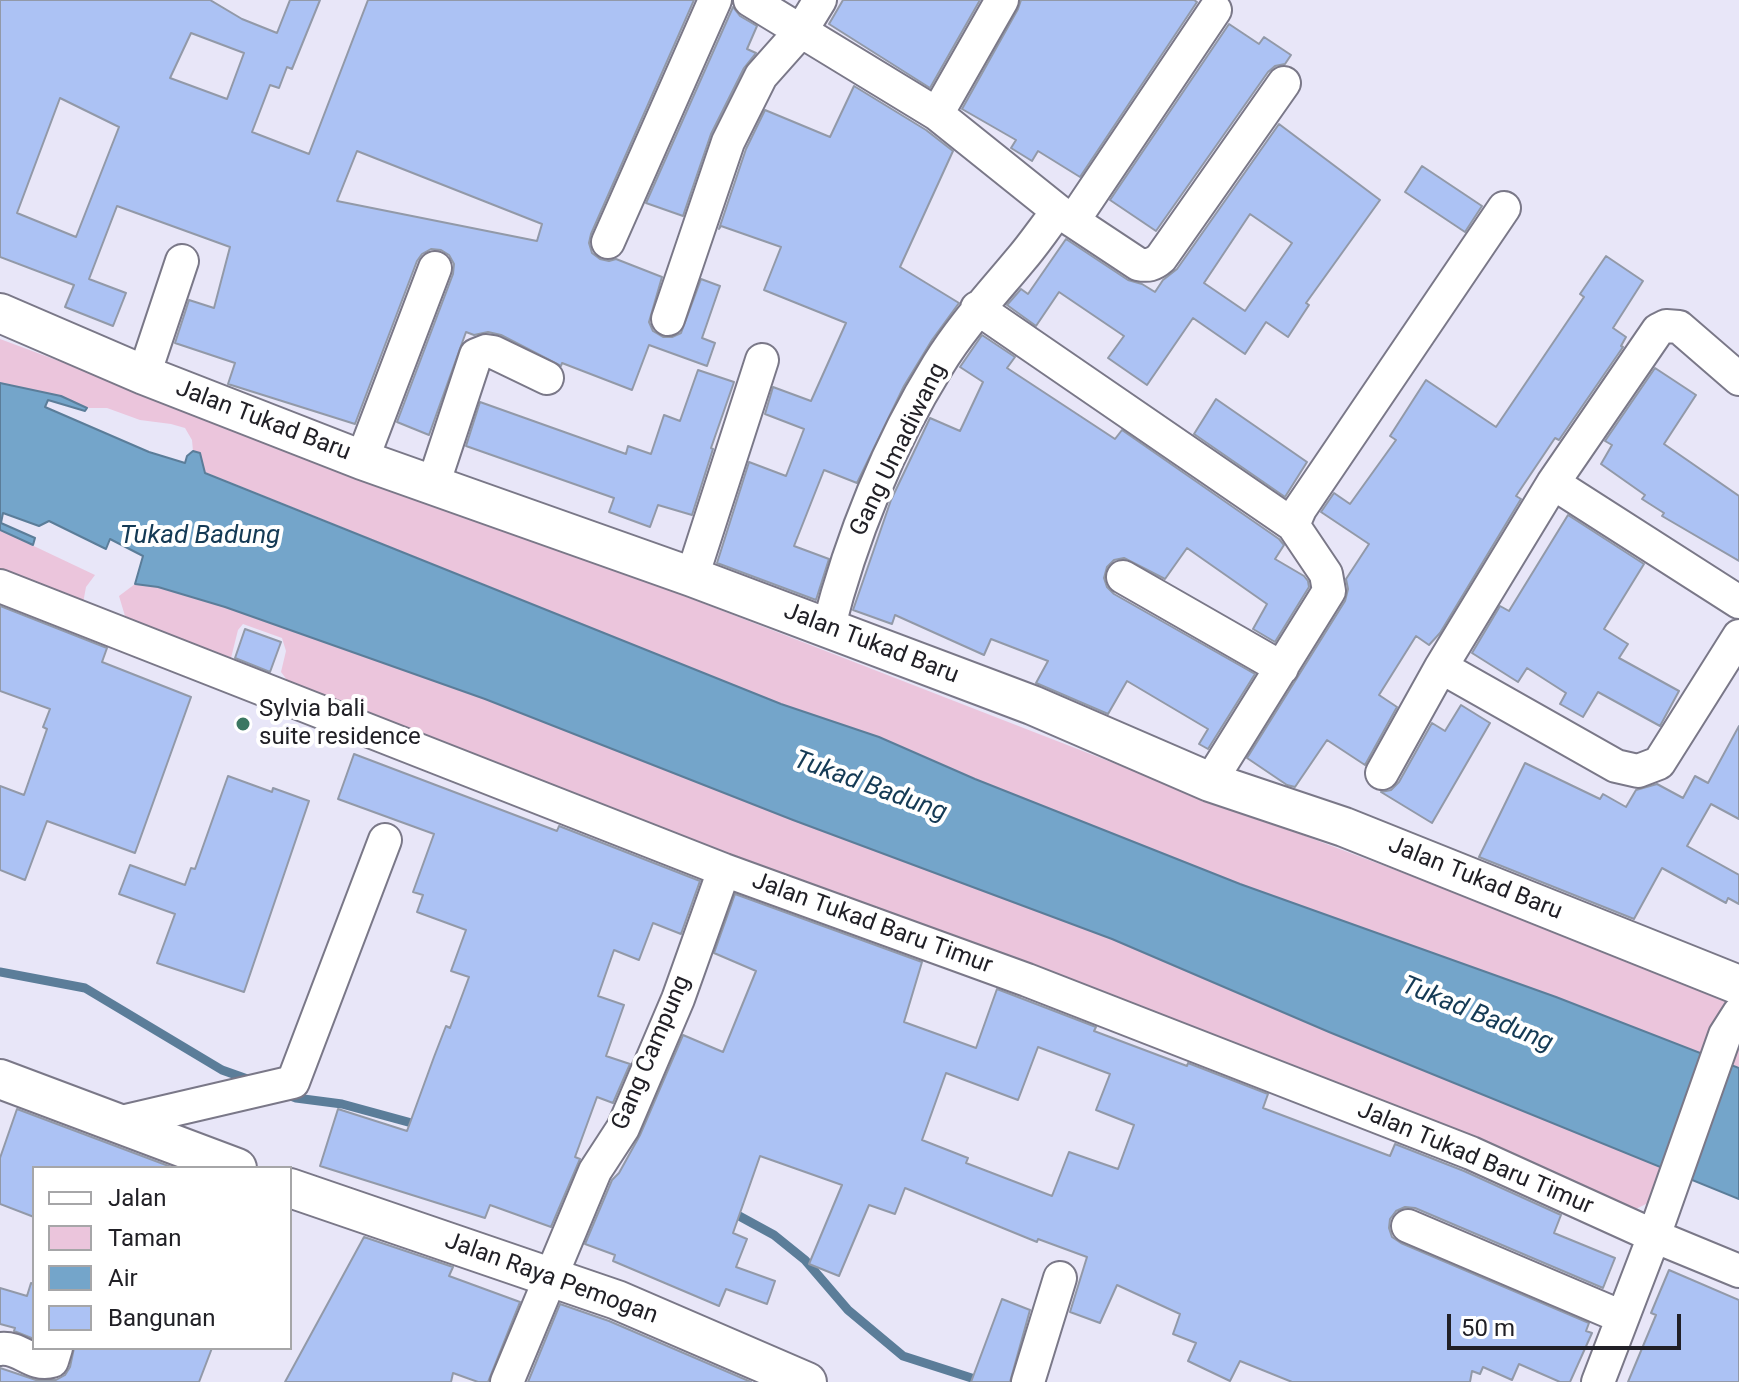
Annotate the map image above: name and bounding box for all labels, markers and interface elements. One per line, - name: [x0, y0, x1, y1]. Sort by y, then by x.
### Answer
- street label: Gang Umadiwang: [845, 359, 953, 541]
- street label: Jalan Tukad Baru: [172, 374, 354, 468]
- water label: Tukad Badung: [120, 520, 280, 552]
- street label: Jalan Tukad Baru: [780, 597, 962, 691]
- place label: Sylvia bali suite residence: [259, 696, 421, 752]
- marker: Sylvia bali suite residence: [234, 715, 252, 733]
- water label: Tukad Badung: [789, 745, 951, 829]
- street label: Jalan Tukad Baru: [1384, 831, 1566, 927]
- street label: Jalan Tukad Baru Timur: [748, 867, 996, 981]
- water label: Tukad Badung: [1397, 970, 1557, 1060]
- street label: Gang Campung: [606, 971, 698, 1135]
- street label: Jalan Tukad Baru Timur: [1353, 1096, 1597, 1222]
- legend: [32, 1166, 292, 1350]
- text: Jalan: [108, 1184, 166, 1212]
- text: Taman: [108, 1224, 181, 1252]
- street label: Jalan Raya Pemogan: [441, 1227, 661, 1331]
- text: Air: [108, 1264, 138, 1292]
- scale bar: [1451, 1298, 1685, 1348]
- text: Bangunan: [108, 1304, 216, 1332]
- text: 50 m: [1461, 1314, 1515, 1342]

